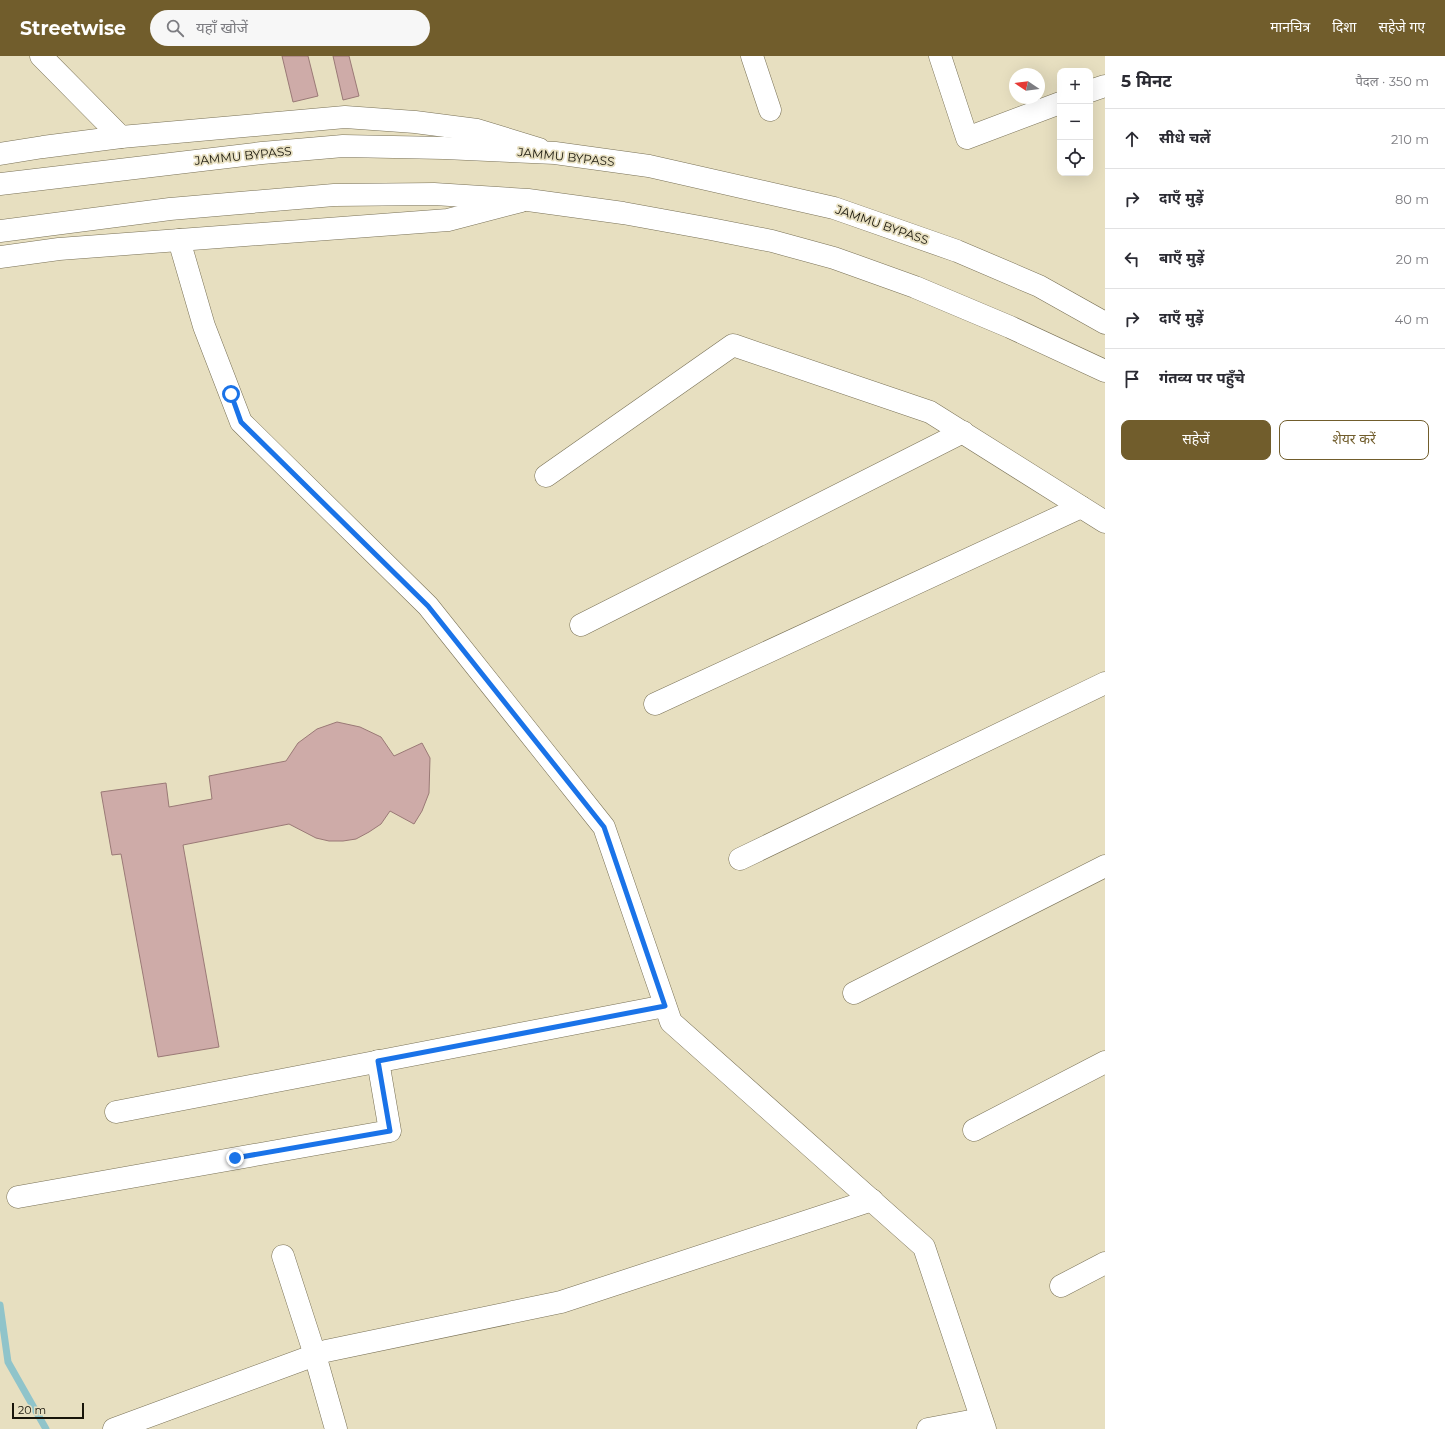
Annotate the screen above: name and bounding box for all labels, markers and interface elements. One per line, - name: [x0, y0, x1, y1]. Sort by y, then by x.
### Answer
- search box: [150, 10, 430, 46]
- text: Streetwise: [20, 17, 126, 40]
- icon: search: [164, 17, 186, 39]
- text: यहाँ खोजें: [196, 18, 248, 37]
- text: मानचित्र: [1270, 18, 1310, 36]
- text: दिशा: [1332, 18, 1356, 36]
- text: सहेजे गए: [1378, 18, 1425, 36]
- north arrow: [1009, 68, 1045, 104]
- map controls: [1057, 68, 1093, 176]
- button: +: [1057, 68, 1093, 104]
- text: 5 मिनट: [1121, 71, 1172, 91]
- text: पैदल · 350 m: [1355, 73, 1429, 89]
- button: −: [1057, 104, 1093, 140]
- icon: ahead: [1121, 128, 1143, 150]
- text: सीधे चलें: [1159, 128, 1211, 147]
- text: 210 m: [1391, 131, 1429, 147]
- button: locate: [1057, 140, 1093, 176]
- street label: JAMMU BYPASS: [193, 143, 292, 168]
- street label: JAMMU BYPASS: [516, 144, 615, 169]
- icon: right: [1121, 188, 1143, 210]
- text: दाएँ मुड़ें: [1159, 188, 1204, 207]
- text: 80 m: [1395, 191, 1429, 207]
- street label: JAMMU BYPASS: [833, 201, 931, 247]
- icon: left: [1121, 248, 1143, 270]
- text: बाएँ मुड़ें: [1159, 248, 1204, 267]
- text: 20 m: [1396, 251, 1429, 267]
- icon: right: [1121, 308, 1143, 330]
- text: दाएँ मुड़ें: [1159, 308, 1204, 327]
- text: 40 m: [1395, 311, 1429, 327]
- icon: arrive: [1121, 368, 1143, 390]
- text: गंतव्य पर पहुँचे: [1159, 368, 1245, 387]
- route start: [222, 385, 240, 403]
- button: सहेजें: [1121, 420, 1271, 460]
- button: शेयर करें: [1279, 420, 1429, 460]
- route end: [226, 1149, 244, 1167]
- scale bar: [12, 1401, 84, 1420]
- text: 20 m: [18, 1403, 46, 1417]

